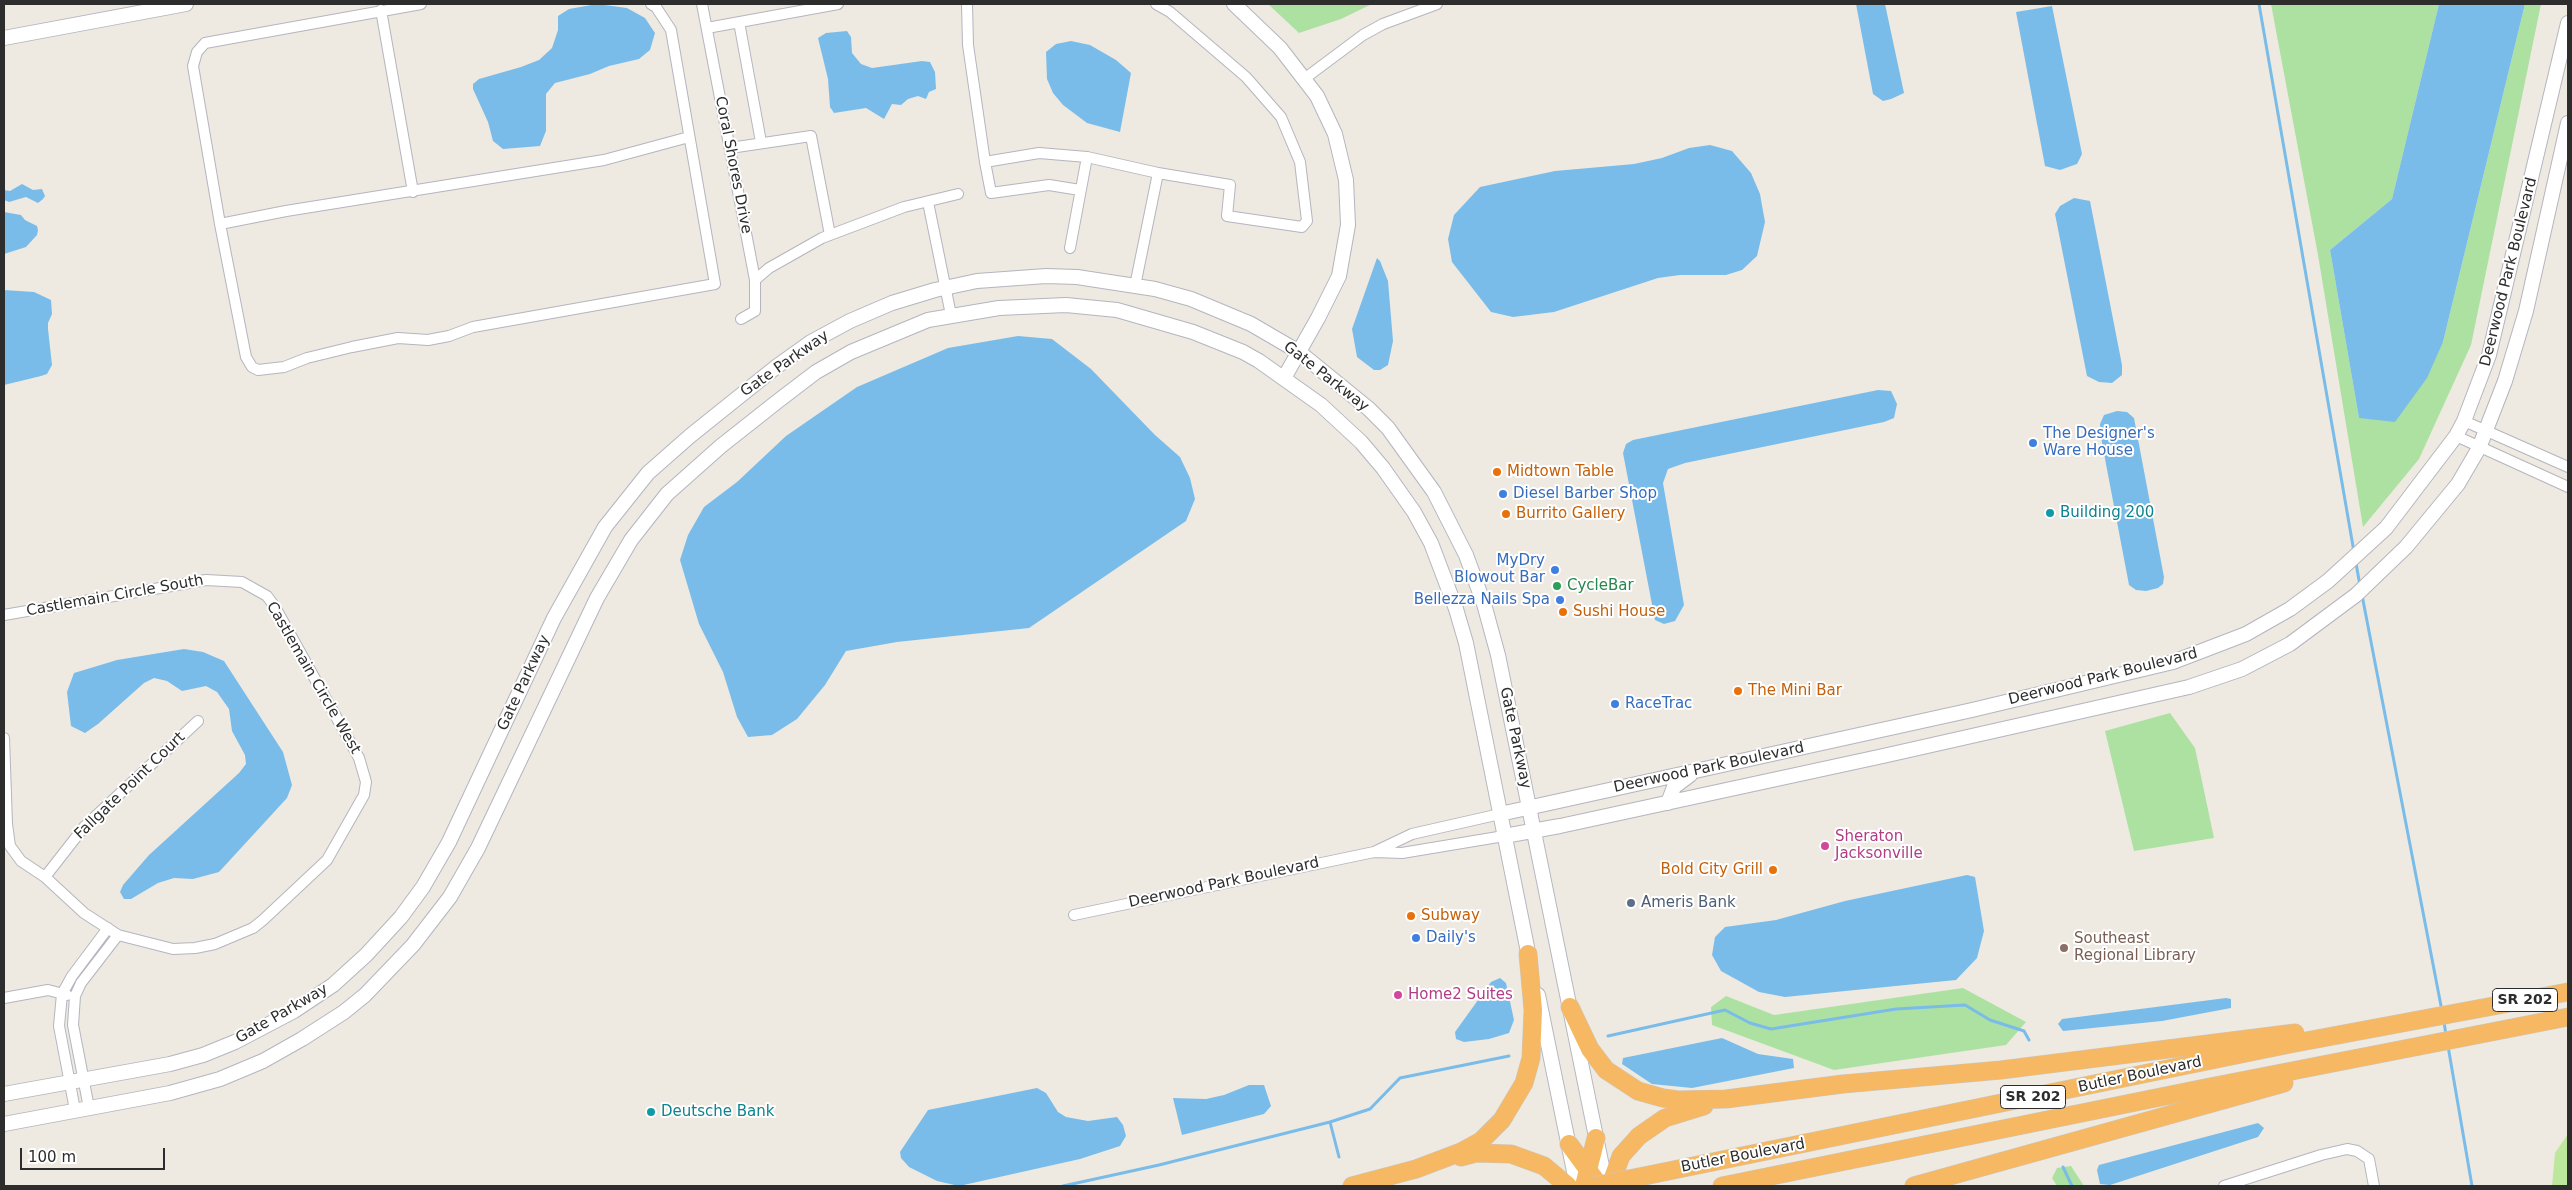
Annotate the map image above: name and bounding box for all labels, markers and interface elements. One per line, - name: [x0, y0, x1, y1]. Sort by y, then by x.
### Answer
- street label: Coral Shores Drive: [711, 95, 755, 235]
- street label: Deerwood Park Boulevard: [2477, 176, 2541, 368]
- street label: Gate Parkway: [737, 327, 833, 401]
- street label: Gate Parkway: [1280, 338, 1372, 416]
- place label: The Designer's Ware House: [2043, 425, 2155, 460]
- marker: The Designer's Ware House: [2027, 437, 2039, 449]
- place label: Midtown Table: [1507, 463, 1614, 481]
- marker: Midtown Table: [1491, 466, 1503, 478]
- place label: Diesel Barber Shop: [1513, 485, 1657, 503]
- marker: Diesel Barber Shop: [1497, 488, 1509, 500]
- place label: Building 200: [2060, 504, 2154, 522]
- place label: Burrito Gallery: [1516, 505, 1625, 523]
- marker: Building 200: [2044, 507, 2056, 519]
- marker: Burrito Gallery: [1500, 508, 1512, 520]
- place label: MyDry Blowout Bar: [1454, 552, 1545, 587]
- marker: MyDry Blowout Bar: [1549, 564, 1561, 576]
- street label: Castlemain Circle South: [25, 572, 205, 620]
- place label: CycleBar: [1567, 577, 1634, 595]
- marker: CycleBar: [1551, 580, 1563, 592]
- place label: Bellezza Nails Spa: [1414, 591, 1550, 609]
- marker: Bellezza Nails Spa: [1554, 594, 1566, 606]
- street label: Castlemain Circle West: [262, 599, 364, 757]
- place label: Sushi House: [1573, 603, 1665, 621]
- marker: Sushi House: [1557, 606, 1569, 618]
- street label: Gate Parkway: [494, 632, 554, 734]
- street label: Deerwood Park Boulevard: [2007, 645, 2199, 709]
- place label: The Mini Bar: [1748, 682, 1842, 700]
- marker: The Mini Bar: [1732, 685, 1744, 697]
- street label: Gate Parkway: [1495, 686, 1535, 790]
- place label: RaceTrac: [1625, 695, 1692, 713]
- marker: RaceTrac: [1609, 698, 1621, 710]
- street label: Fallgate Point Court: [71, 729, 189, 843]
- street label: Deerwood Park Boulevard: [1612, 739, 1806, 797]
- place label: Sheraton Jacksonville: [1835, 828, 1923, 863]
- marker: Sheraton Jacksonville: [1819, 840, 1831, 852]
- street label: Deerwood Park Boulevard: [1127, 854, 1321, 912]
- place label: Bold City Grill: [1661, 861, 1763, 879]
- marker: Bold City Grill: [1767, 864, 1779, 876]
- place label: Ameris Bank: [1641, 894, 1736, 912]
- marker: Ameris Bank: [1625, 897, 1637, 909]
- place label: Subway: [1421, 907, 1480, 925]
- marker: Subway: [1405, 910, 1417, 922]
- place label: Daily's: [1426, 929, 1476, 947]
- place label: Southeast Regional Library: [2074, 930, 2196, 965]
- marker: Daily's: [1410, 932, 1422, 944]
- marker: Southeast Regional Library: [2058, 942, 2070, 954]
- street label: Gate Parkway: [233, 980, 331, 1048]
- place label: Home2 Suites: [1408, 986, 1513, 1004]
- road number: SR 202: [2492, 988, 2558, 1012]
- marker: Home2 Suites: [1392, 989, 1404, 1001]
- street label: Butler Boulevard: [2077, 1053, 2203, 1097]
- road number: SR 202: [2000, 1086, 2066, 1108]
- place label: Deutsche Bank: [661, 1103, 774, 1121]
- marker: Deutsche Bank: [645, 1106, 657, 1118]
- street label: Butler Boulevard: [1680, 1135, 1806, 1177]
- scale bar: [22, 1138, 168, 1170]
- text: 100 m: [28, 1148, 76, 1166]

